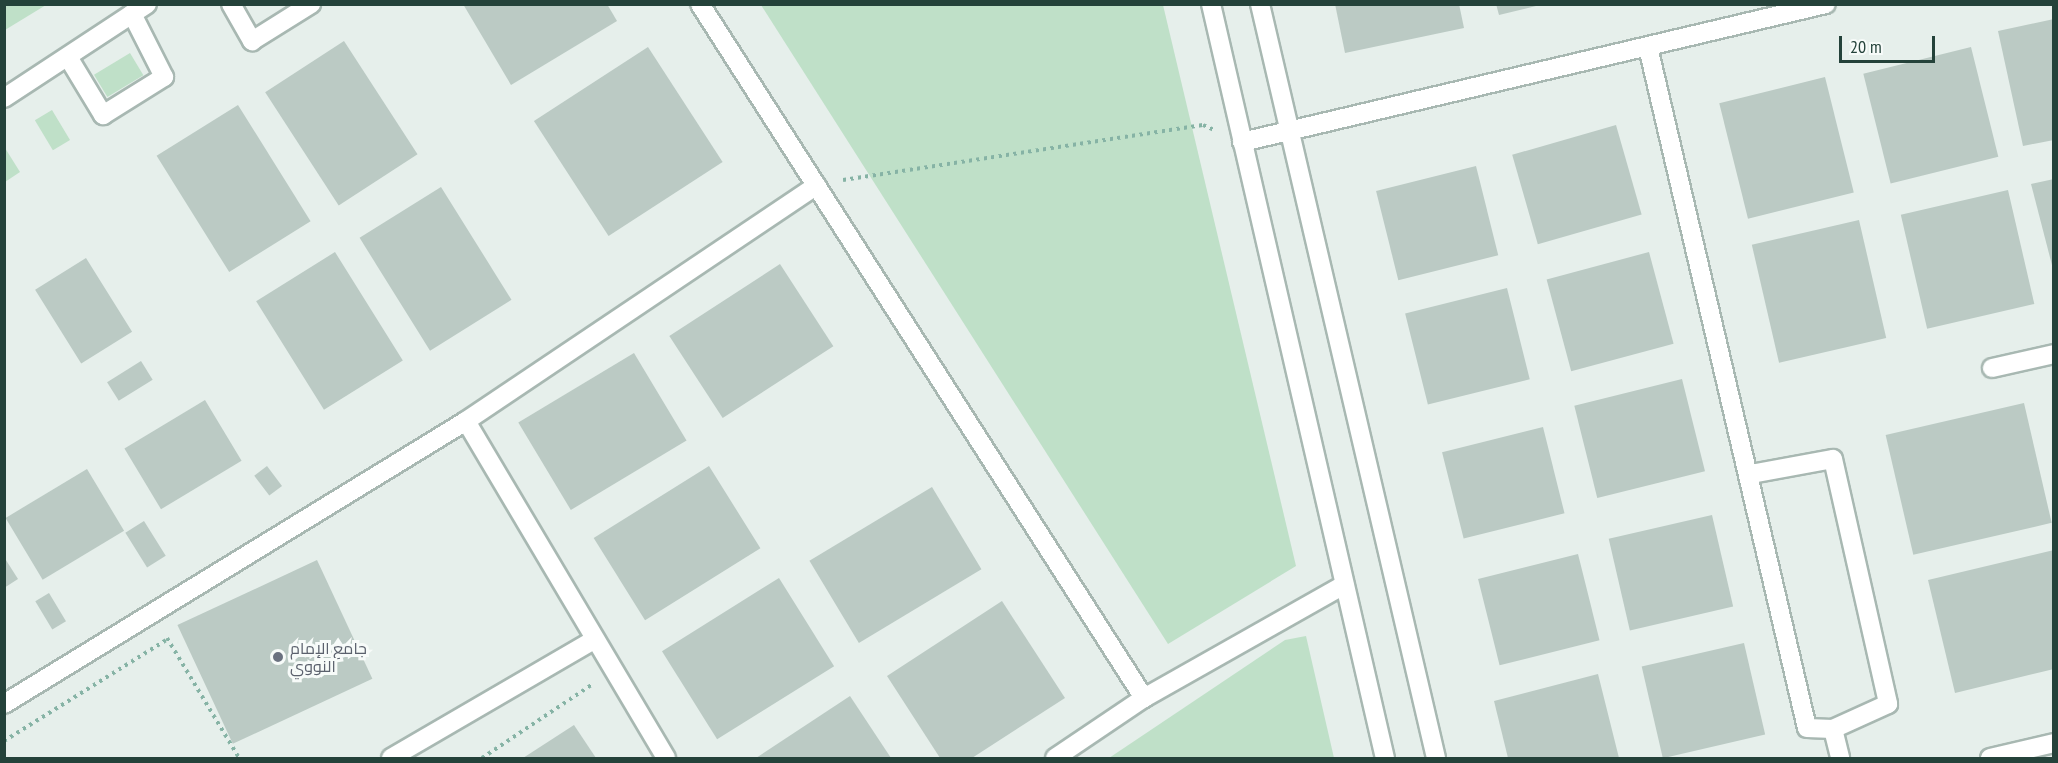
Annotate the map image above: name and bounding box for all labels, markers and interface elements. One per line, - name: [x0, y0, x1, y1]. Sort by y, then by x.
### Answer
- scale bar: [1842, 24, 1938, 62]
- text: 20 m: [1850, 35, 1882, 58]
- place label: جامع الإمام النووي: [290, 638, 367, 676]
- marker: جامع الإمام النووي: [271, 650, 285, 664]

